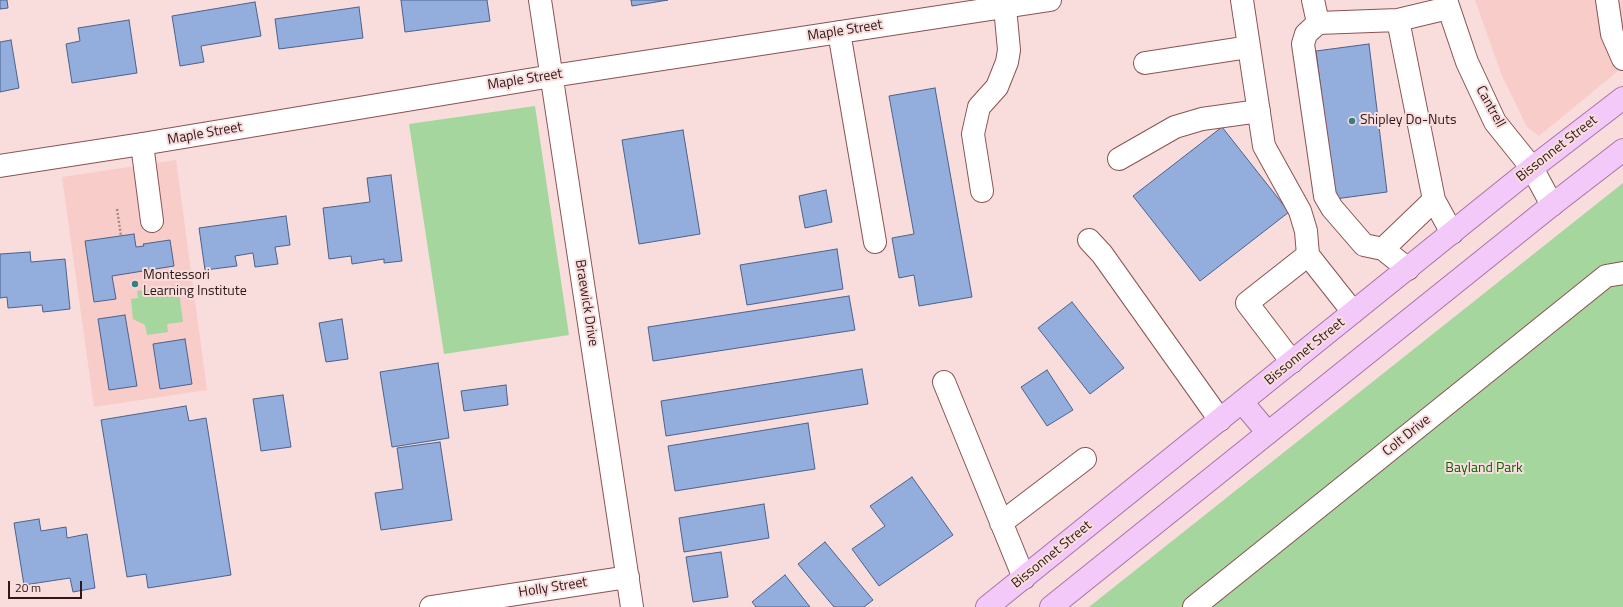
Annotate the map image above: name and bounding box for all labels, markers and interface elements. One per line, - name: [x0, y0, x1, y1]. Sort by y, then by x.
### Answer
- street label: Maple Street: [806, 17, 884, 45]
- street label: Maple Street: [486, 66, 564, 94]
- street label: Cantrell: [1472, 83, 1508, 131]
- street label: Bissonnet Street: [1513, 112, 1601, 186]
- place label: Shipley Do-Nuts: [1360, 113, 1456, 129]
- marker: Shipley Do-Nuts: [1347, 116, 1357, 126]
- street label: Maple Street: [166, 119, 244, 149]
- street label: Braewick Drive: [571, 258, 601, 348]
- place label: Montessori Learning Institute: [143, 268, 247, 300]
- marker: Montessori Learning Institute: [130, 279, 140, 289]
- street label: Bissonnet Street: [1262, 315, 1348, 389]
- street label: Colt Drive: [1380, 412, 1434, 460]
- park label: Bayland Park: [1445, 461, 1523, 477]
- street label: Bissonnet Street: [1009, 518, 1095, 592]
- scale bar: [10, 573, 84, 599]
- street label: Holly Street: [518, 574, 588, 602]
- text: 20 m: [15, 578, 41, 597]

